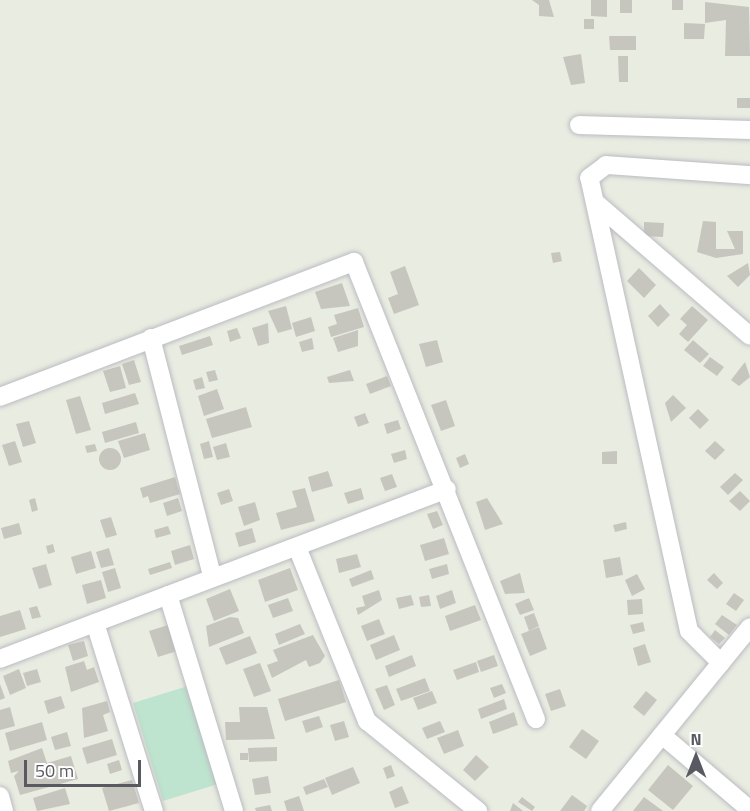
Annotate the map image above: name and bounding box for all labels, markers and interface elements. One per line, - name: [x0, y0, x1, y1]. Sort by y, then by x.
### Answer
- north arrow: [666, 727, 726, 787]
- text: N: [690, 727, 702, 751]
- scale bar: [27, 748, 144, 786]
- text: 50 m: [35, 757, 74, 784]

